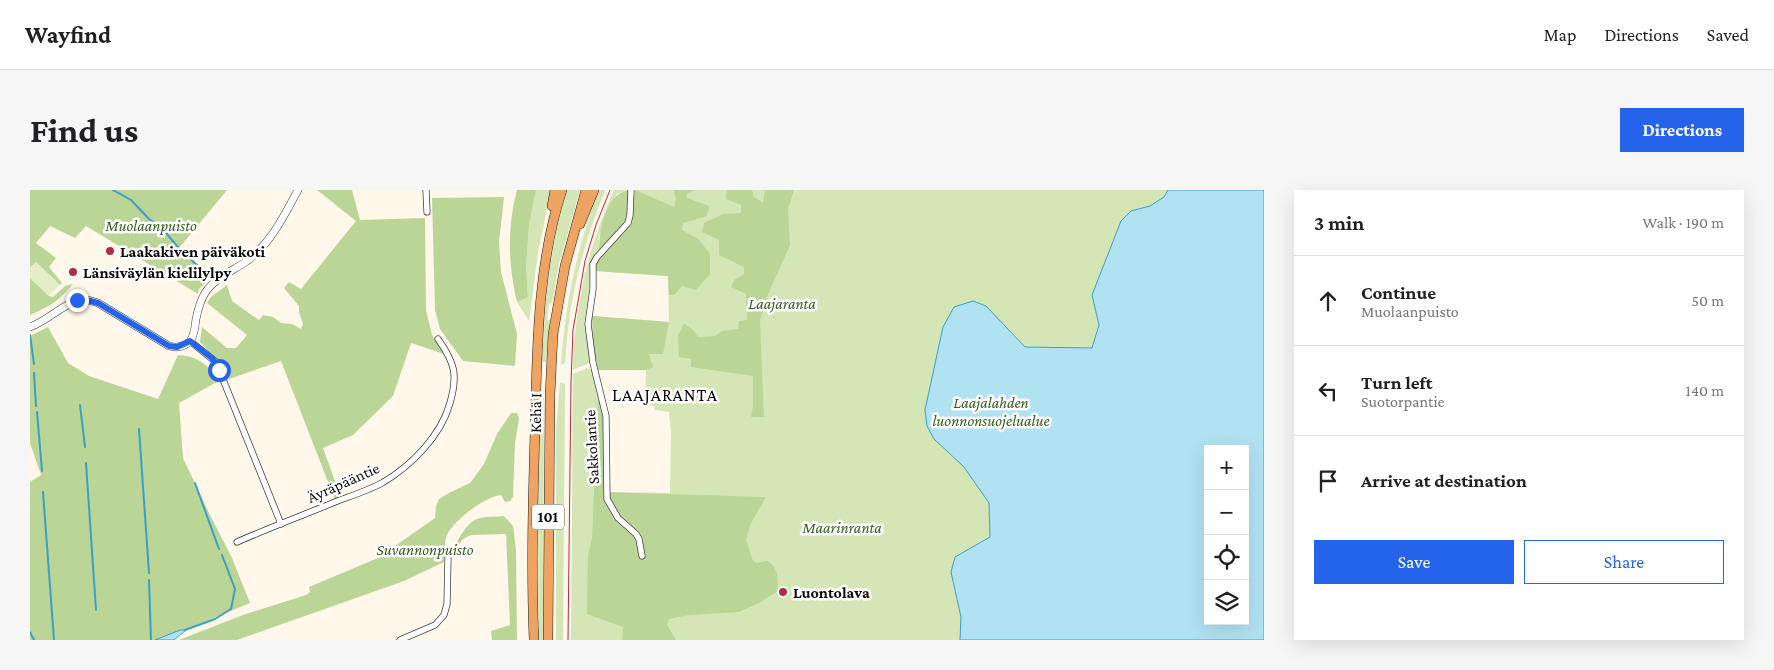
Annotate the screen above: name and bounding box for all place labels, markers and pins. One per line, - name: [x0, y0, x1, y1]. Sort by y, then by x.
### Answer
- place label: Laakakiven päiväkoti: [120, 243, 265, 260]
- marker: Laakakiven päiväkoti: [104, 245, 116, 257]
- place label: Länsiväylän kielilylpy: [83, 264, 231, 281]
- marker: Länsiväylän kielilylpy: [67, 266, 79, 278]
- place label: Luontolava: [793, 584, 870, 601]
- marker: Luontolava: [777, 586, 789, 598]

